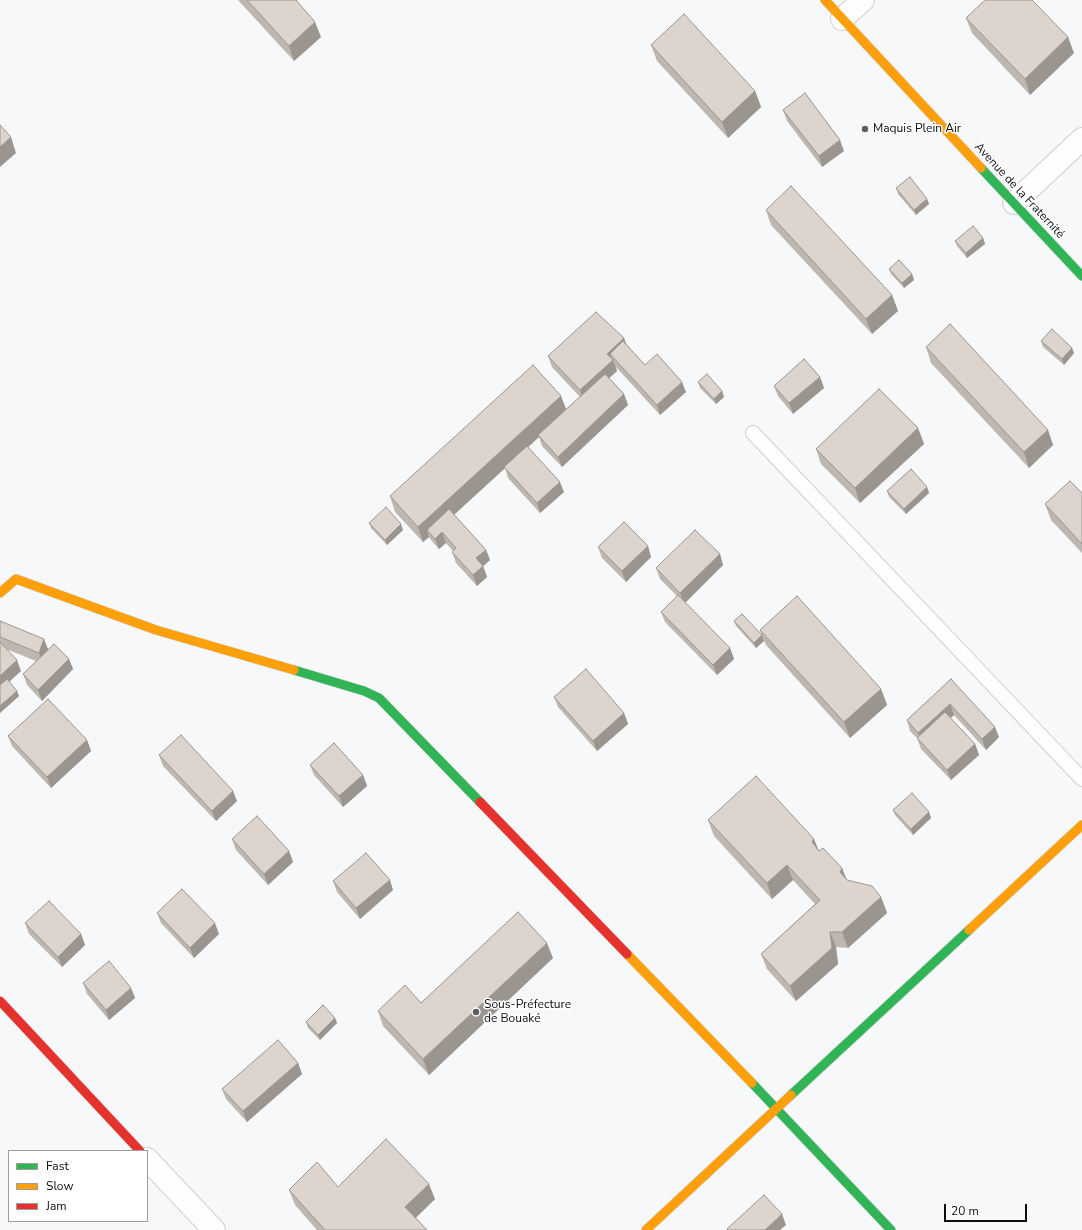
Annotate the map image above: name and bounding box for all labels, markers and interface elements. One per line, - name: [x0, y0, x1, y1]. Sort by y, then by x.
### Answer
- place label: Maquis Plein Air: [873, 122, 961, 136]
- marker: Maquis Plein Air: [860, 124, 870, 134]
- street label: Avenue de la Fraternité: [971, 140, 1067, 242]
- place label: Sous-Préfecture de Bouaké: [484, 998, 571, 1026]
- marker: Sous-Préfecture de Bouaké: [471, 1007, 481, 1017]
- legend: [8, 1150, 148, 1222]
- text: Fast: [46, 1158, 69, 1174]
- text: Slow: [46, 1178, 74, 1194]
- scale bar: [946, 1196, 1029, 1222]
- text: Jam: [46, 1198, 67, 1214]
- text: 20 m: [951, 1203, 979, 1219]

